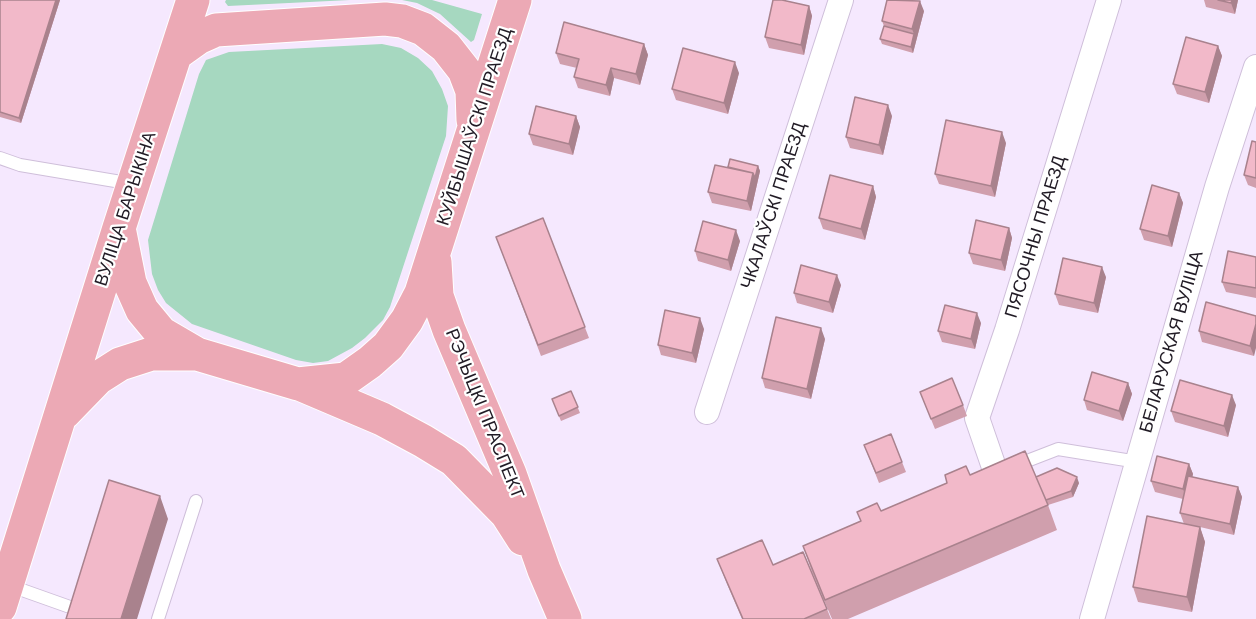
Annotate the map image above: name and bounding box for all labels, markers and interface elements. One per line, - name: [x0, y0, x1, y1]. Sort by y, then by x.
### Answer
- street label: КУЙБЫШАЎСКІ ПРАЕЗД: [433, 25, 517, 229]
- street label: ЧКАЛАЎСКІ ПРАЕЗД: [737, 120, 811, 292]
- street label: ВУЛІЦА БАРЫКІНА: [91, 129, 161, 289]
- street label: ПЯСОЧНЫ ПРАЕЗД: [1001, 153, 1071, 321]
- street label: БЕЛАРУСКАЯ ВУЛІЦА: [1136, 248, 1208, 436]
- street label: РЭЧЫЦКІ ПРАСПЕКТ: [440, 326, 528, 502]

